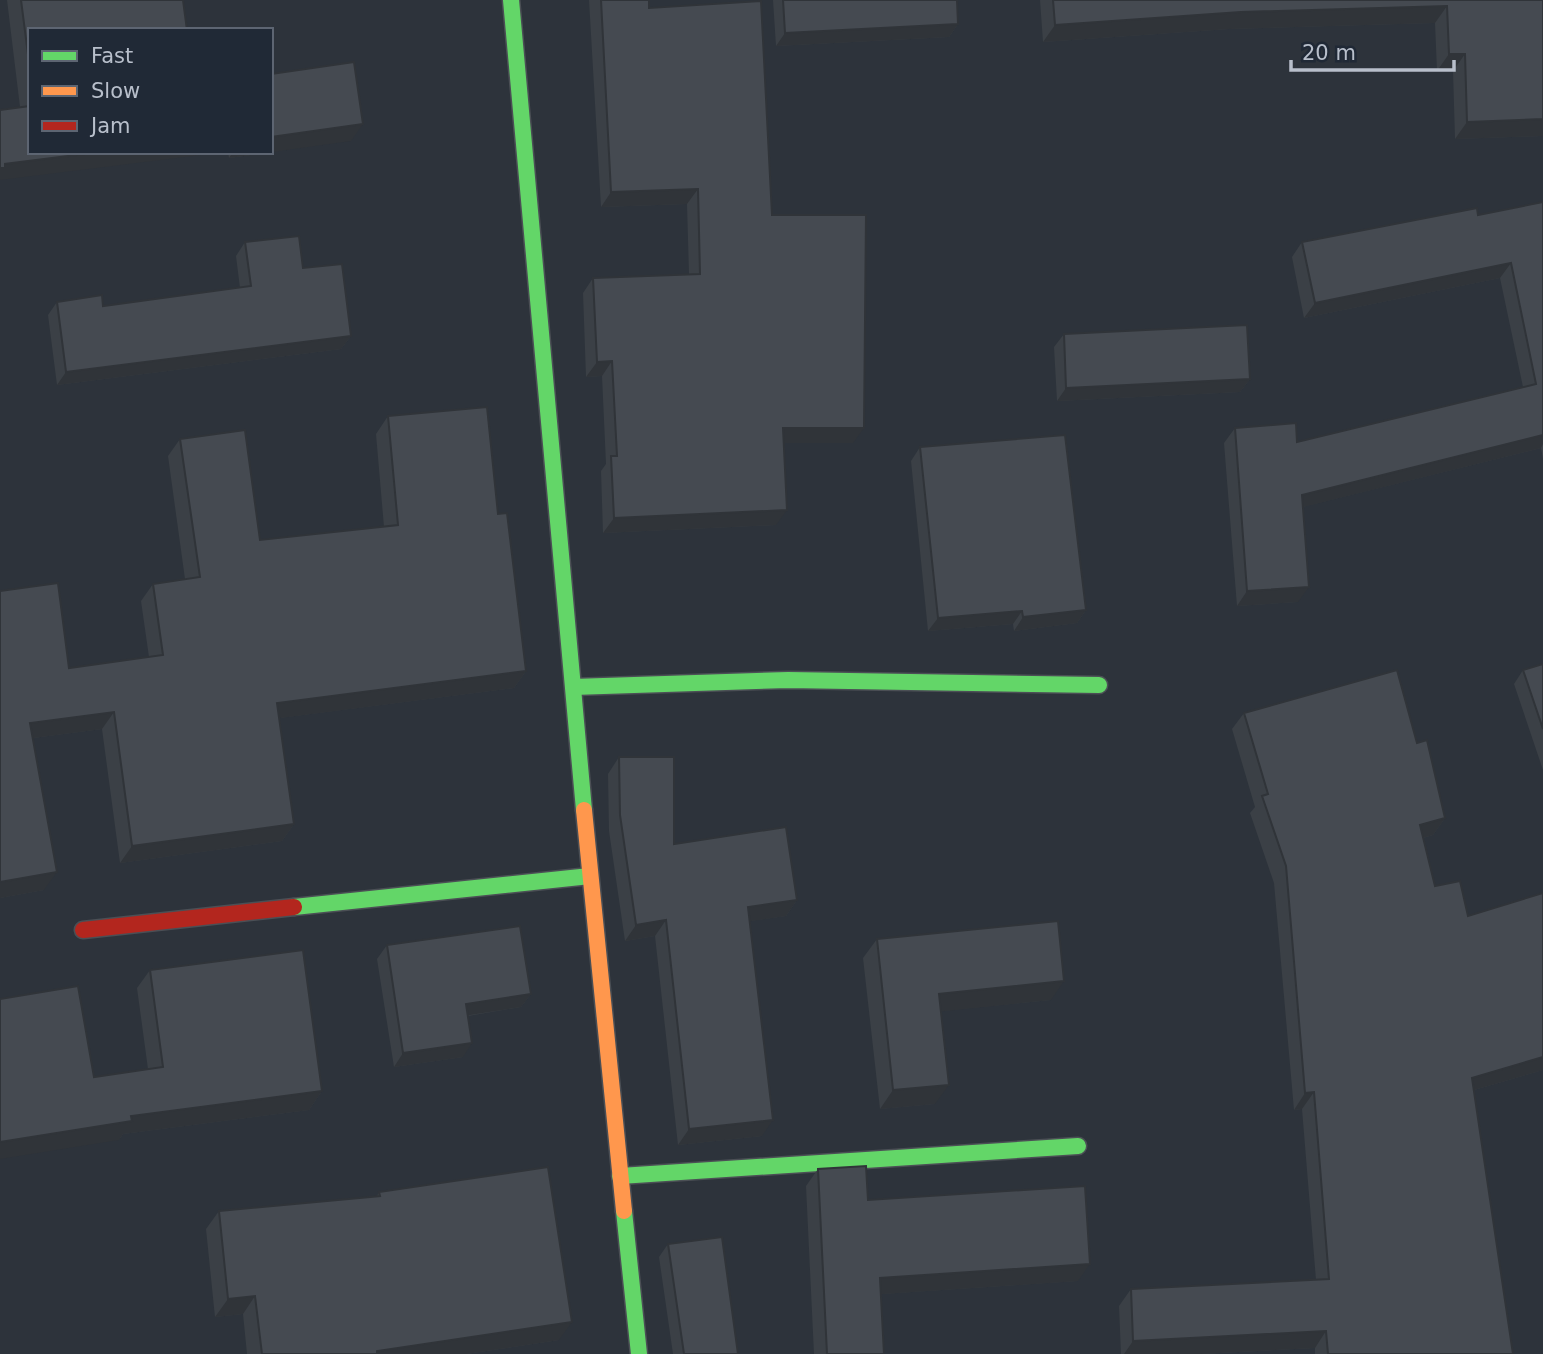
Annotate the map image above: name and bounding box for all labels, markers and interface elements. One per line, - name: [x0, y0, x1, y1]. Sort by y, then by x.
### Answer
- legend: [28, 28, 273, 154]
- scale bar: [1291, 28, 1454, 72]
- text: 20 m: [1302, 41, 1356, 65]
- text: Fast: [91, 44, 133, 68]
- text: Slow: [91, 79, 140, 103]
- text: Jam: [89, 114, 131, 138]

